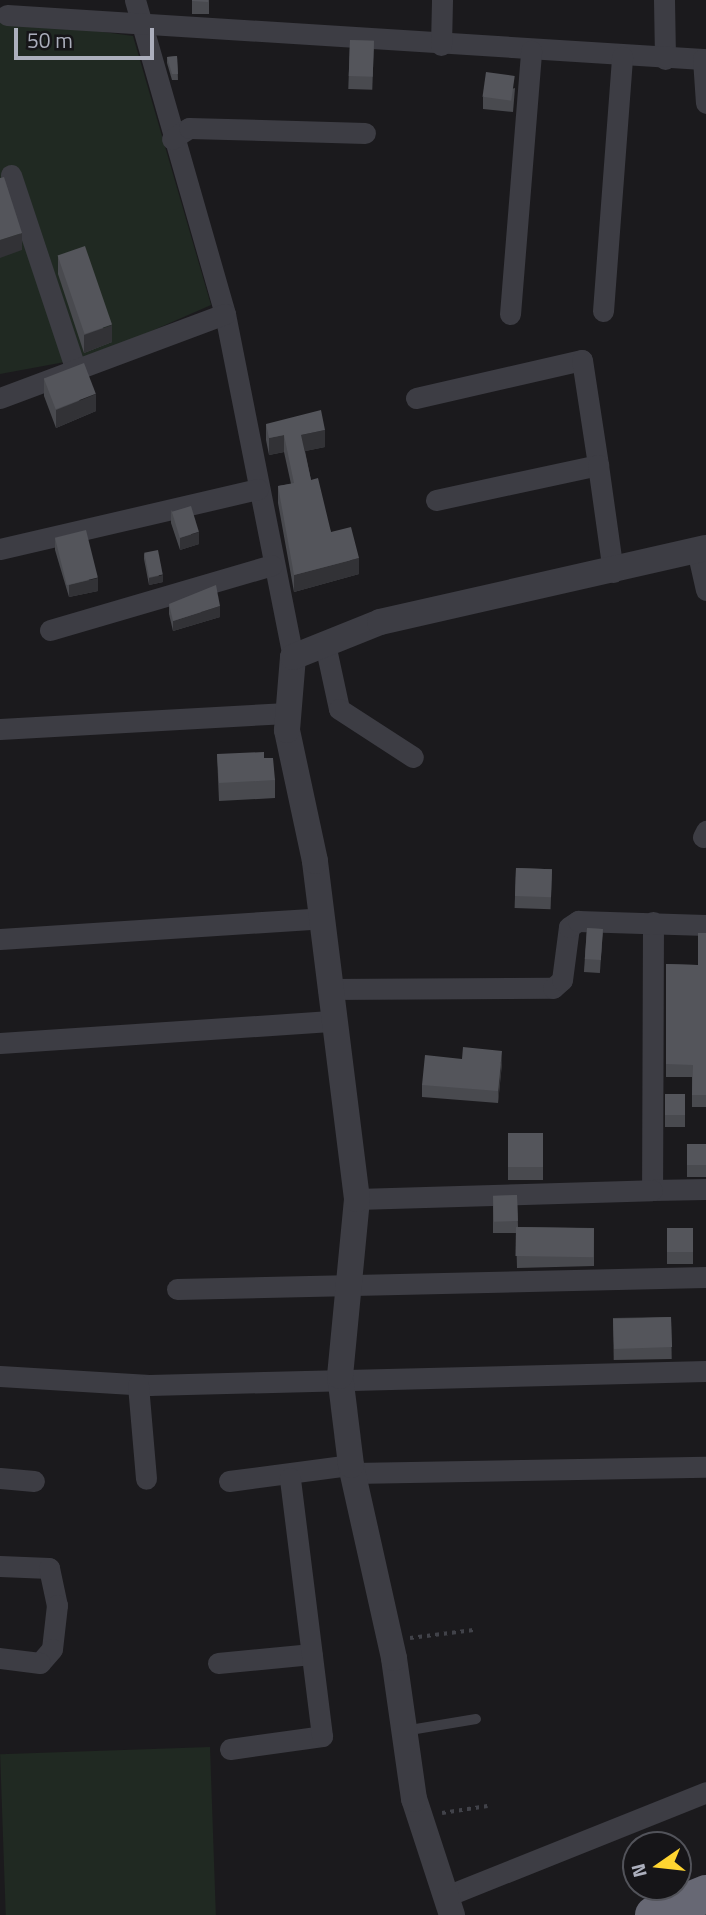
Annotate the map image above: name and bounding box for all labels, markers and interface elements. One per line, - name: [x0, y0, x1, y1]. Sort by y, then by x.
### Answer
- scale bar: [18, 14, 158, 58]
- text: 50 m: [27, 24, 73, 56]
- north arrow: [622, 1831, 692, 1901]
- text: N: [622, 1861, 654, 1881]

